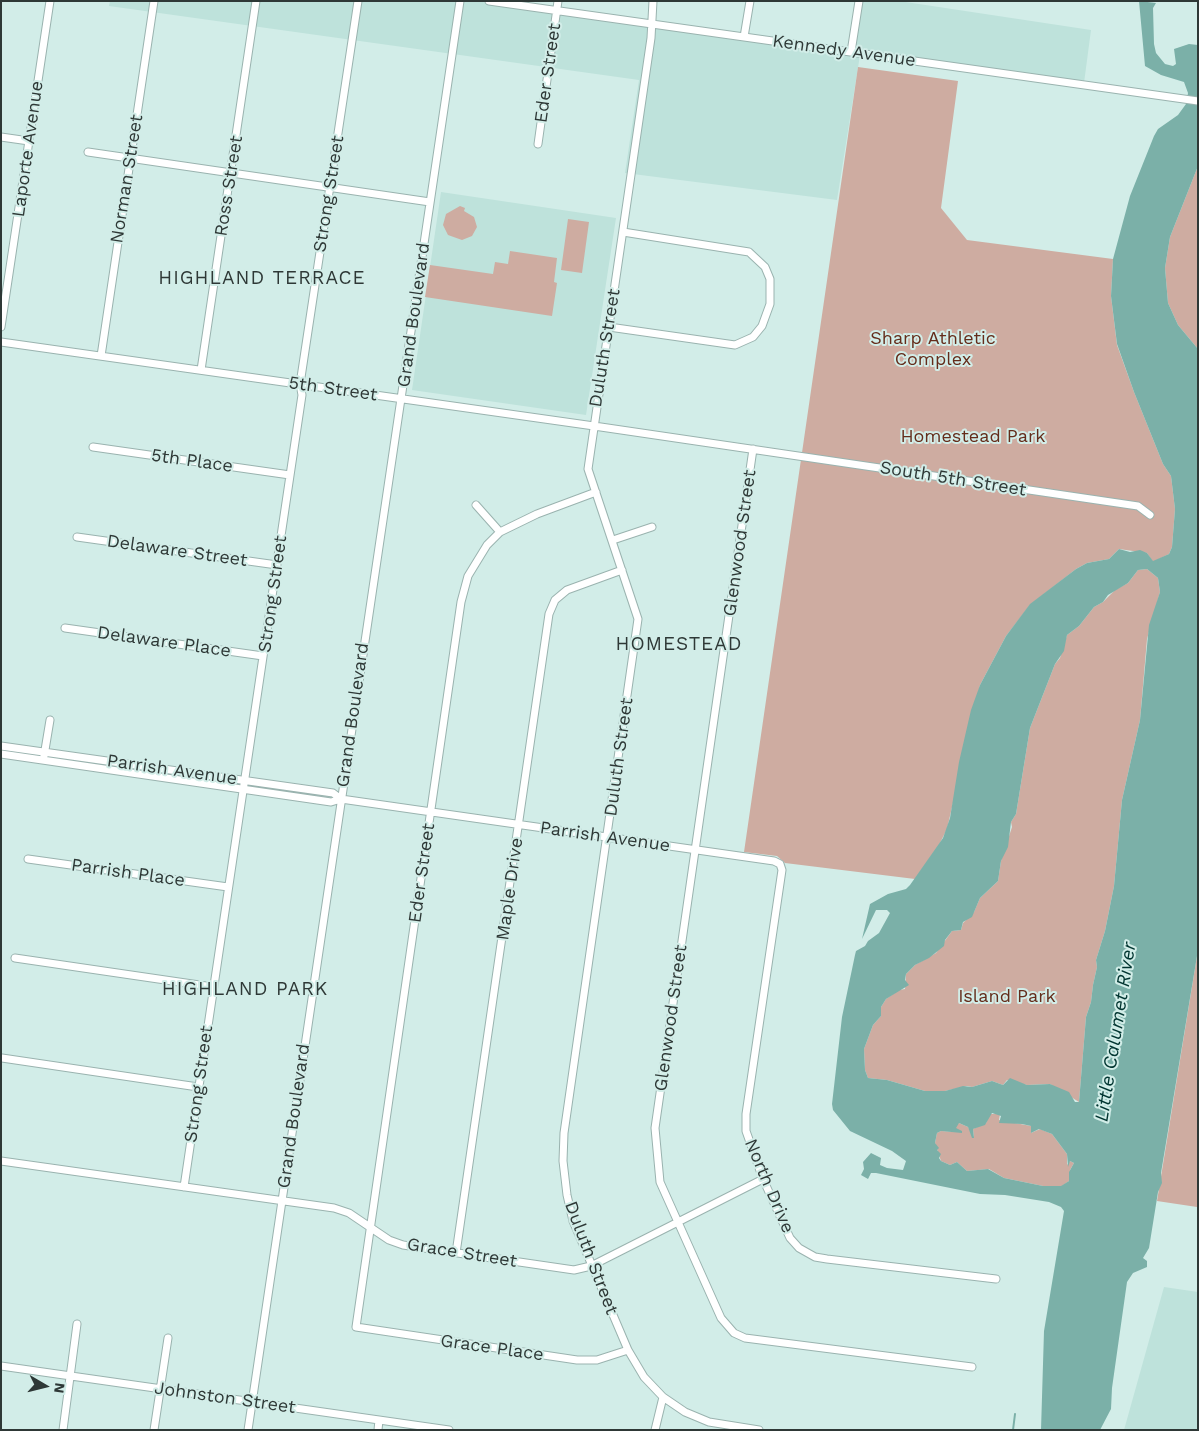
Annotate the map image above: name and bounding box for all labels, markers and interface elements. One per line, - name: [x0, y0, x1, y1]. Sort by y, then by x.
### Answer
- street label: Eder Street: [530, 22, 566, 124]
- street label: Kennedy Avenue: [771, 30, 917, 72]
- street label: Laporte Avenue: [8, 79, 48, 219]
- street label: Norman Street: [106, 113, 148, 245]
- street label: Ross Street: [210, 134, 248, 238]
- street label: Strong Street: [309, 134, 349, 254]
- street label: Grand Boulevard: [393, 241, 435, 389]
- district label: HIGHLAND TERRACE: [156, 267, 368, 289]
- street label: Duluth Street: [585, 287, 625, 409]
- park label: Sharp Athletic Complex: [870, 328, 996, 370]
- street label: 5th Street: [287, 372, 379, 406]
- park label: Homestead Park: [900, 426, 1046, 448]
- street label: 5th Place: [150, 445, 234, 477]
- street label: South 5th Street: [878, 457, 1028, 501]
- street label: Glenwood Street: [719, 468, 761, 618]
- street label: Delaware Street: [105, 530, 249, 572]
- street label: Strong Street: [254, 534, 292, 654]
- street label: Delaware Place: [96, 622, 232, 662]
- district label: HOMESTEAD: [614, 633, 744, 655]
- street label: Grand Boulevard: [332, 641, 374, 789]
- street label: Duluth Street: [600, 696, 638, 818]
- street label: Parrish Avenue: [106, 750, 238, 790]
- street label: Parrish Avenue: [539, 817, 671, 857]
- street label: Eder Street: [404, 822, 440, 924]
- street label: Maple Drive: [492, 836, 528, 942]
- street label: Parrish Place: [70, 854, 186, 892]
- water label: Little Calumet River: [1091, 941, 1141, 1123]
- street label: Glenwood Street: [650, 943, 692, 1093]
- district label: HIGHLAND PARK: [160, 978, 330, 1000]
- park label: Island Park: [958, 986, 1056, 1008]
- street label: Strong Street: [180, 1024, 218, 1144]
- street label: Grand Boulevard: [273, 1042, 315, 1190]
- street label: North Drive: [739, 1136, 799, 1236]
- street label: Duluth Street: [559, 1198, 623, 1318]
- street label: Grace Street: [405, 1234, 519, 1272]
- street label: Grace Place: [439, 1330, 545, 1366]
- north arrow: [20, 1361, 70, 1411]
- street label: Johnston Street: [153, 1377, 297, 1419]
- text: N: [51, 1382, 68, 1394]

